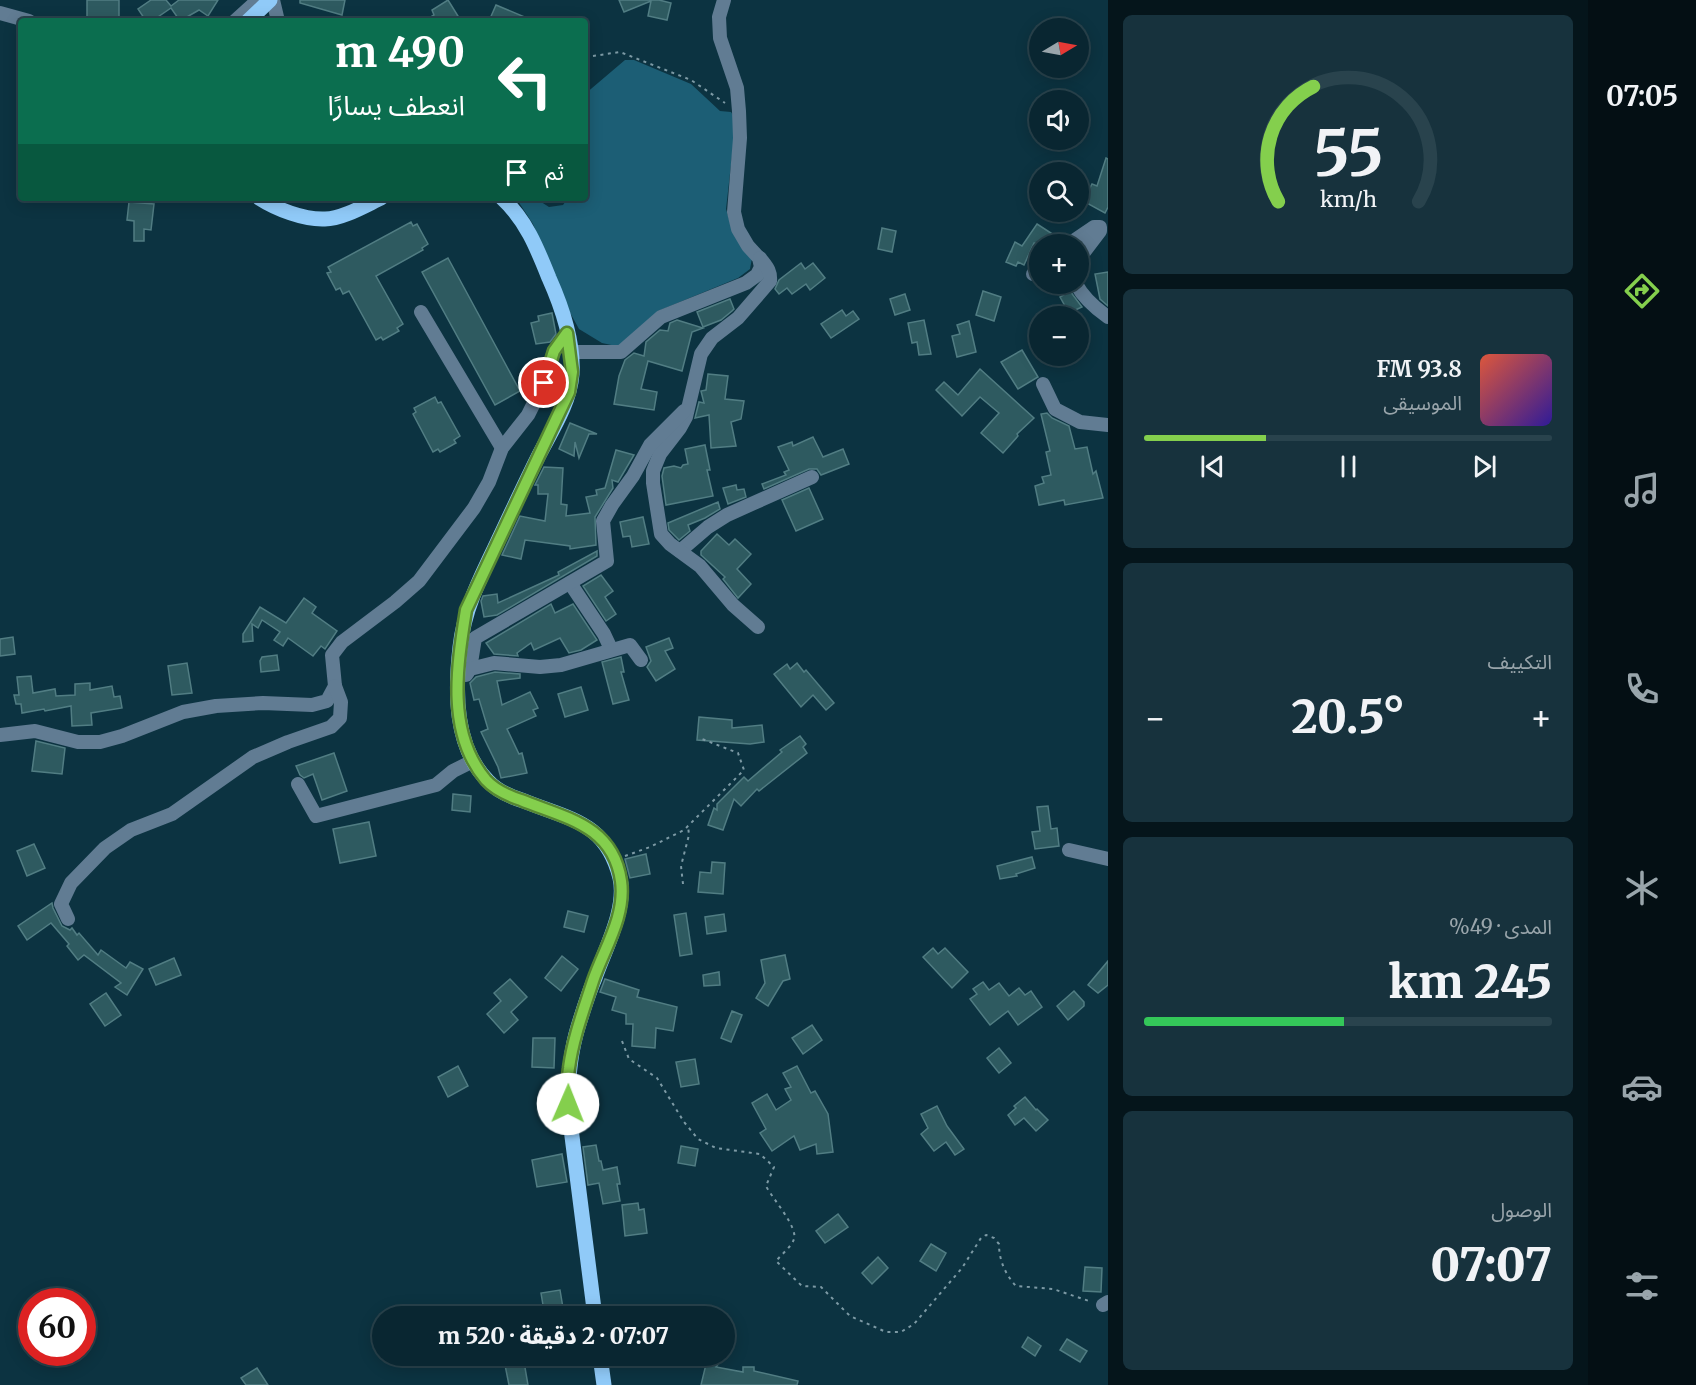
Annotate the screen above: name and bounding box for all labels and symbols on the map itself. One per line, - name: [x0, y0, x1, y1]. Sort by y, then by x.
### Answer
- north arrow: [1029, 18, 1089, 78]
- pin: [518, 357, 569, 408]
- position arrow: [536, 1072, 600, 1136]
- speed limit sign: 60: [18, 1288, 96, 1366]

